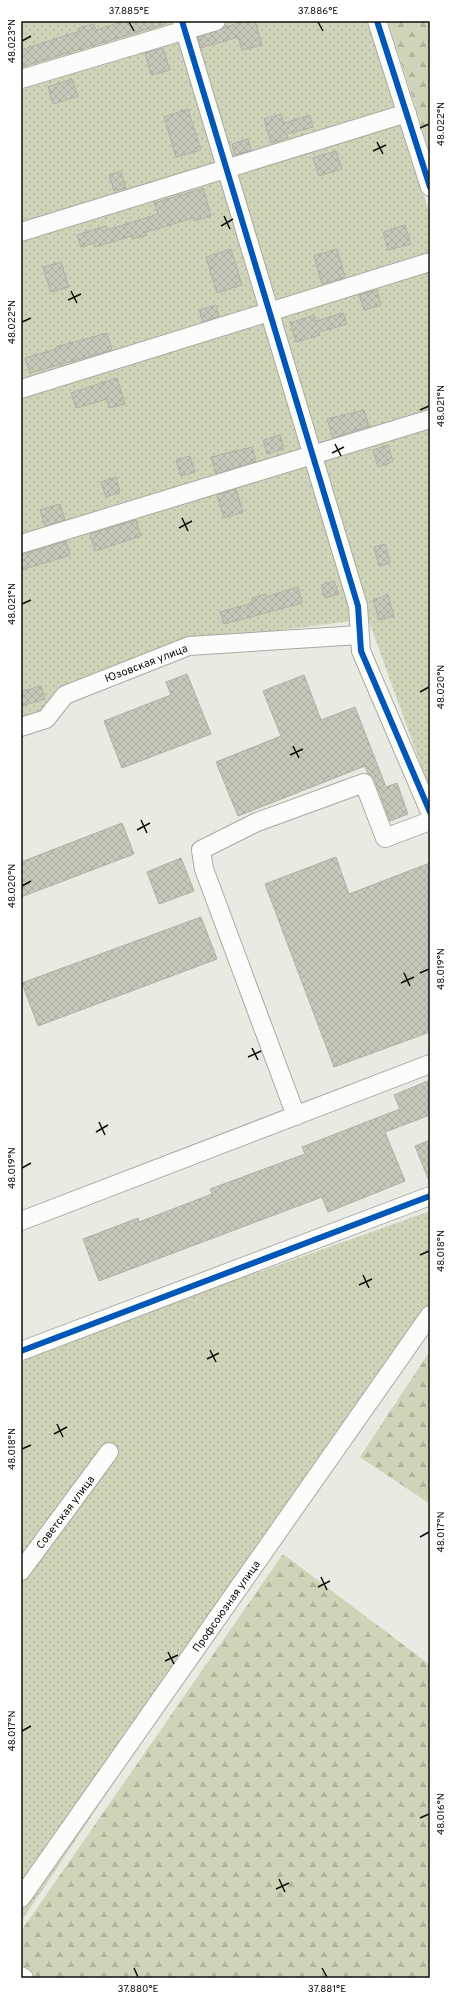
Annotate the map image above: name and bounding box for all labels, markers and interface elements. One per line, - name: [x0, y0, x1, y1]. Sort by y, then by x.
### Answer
- text: 37.885°E: [109, 5, 149, 18]
- text: 37.886°E: [298, 5, 338, 18]
- text: 48.023°N: [6, 19, 19, 63]
- text: 48.022°N: [435, 102, 448, 146]
- text: 48.022°N: [6, 300, 19, 344]
- text: 48.021°N: [435, 385, 448, 427]
- text: 48.021°N: [6, 583, 19, 625]
- street label: Юзовская улица: [103, 642, 190, 686]
- text: 48.020°N: [435, 665, 448, 709]
- text: 48.020°N: [6, 864, 19, 908]
- text: 48.019°N: [435, 948, 448, 990]
- text: 48.019°N: [6, 1147, 19, 1189]
- text: 48.018°N: [435, 1230, 448, 1272]
- text: 48.018°N: [6, 1428, 19, 1470]
- street label: Советская улица: [34, 1473, 98, 1552]
- text: 48.017°N: [435, 1511, 448, 1553]
- street label: Профсоюзная улица: [190, 1558, 264, 1655]
- text: 48.017°N: [6, 1710, 19, 1752]
- text: 48.016°N: [435, 1793, 448, 1835]
- text: 37.880°E: [117, 1983, 159, 1996]
- text: 37.881°E: [308, 1983, 346, 1996]

